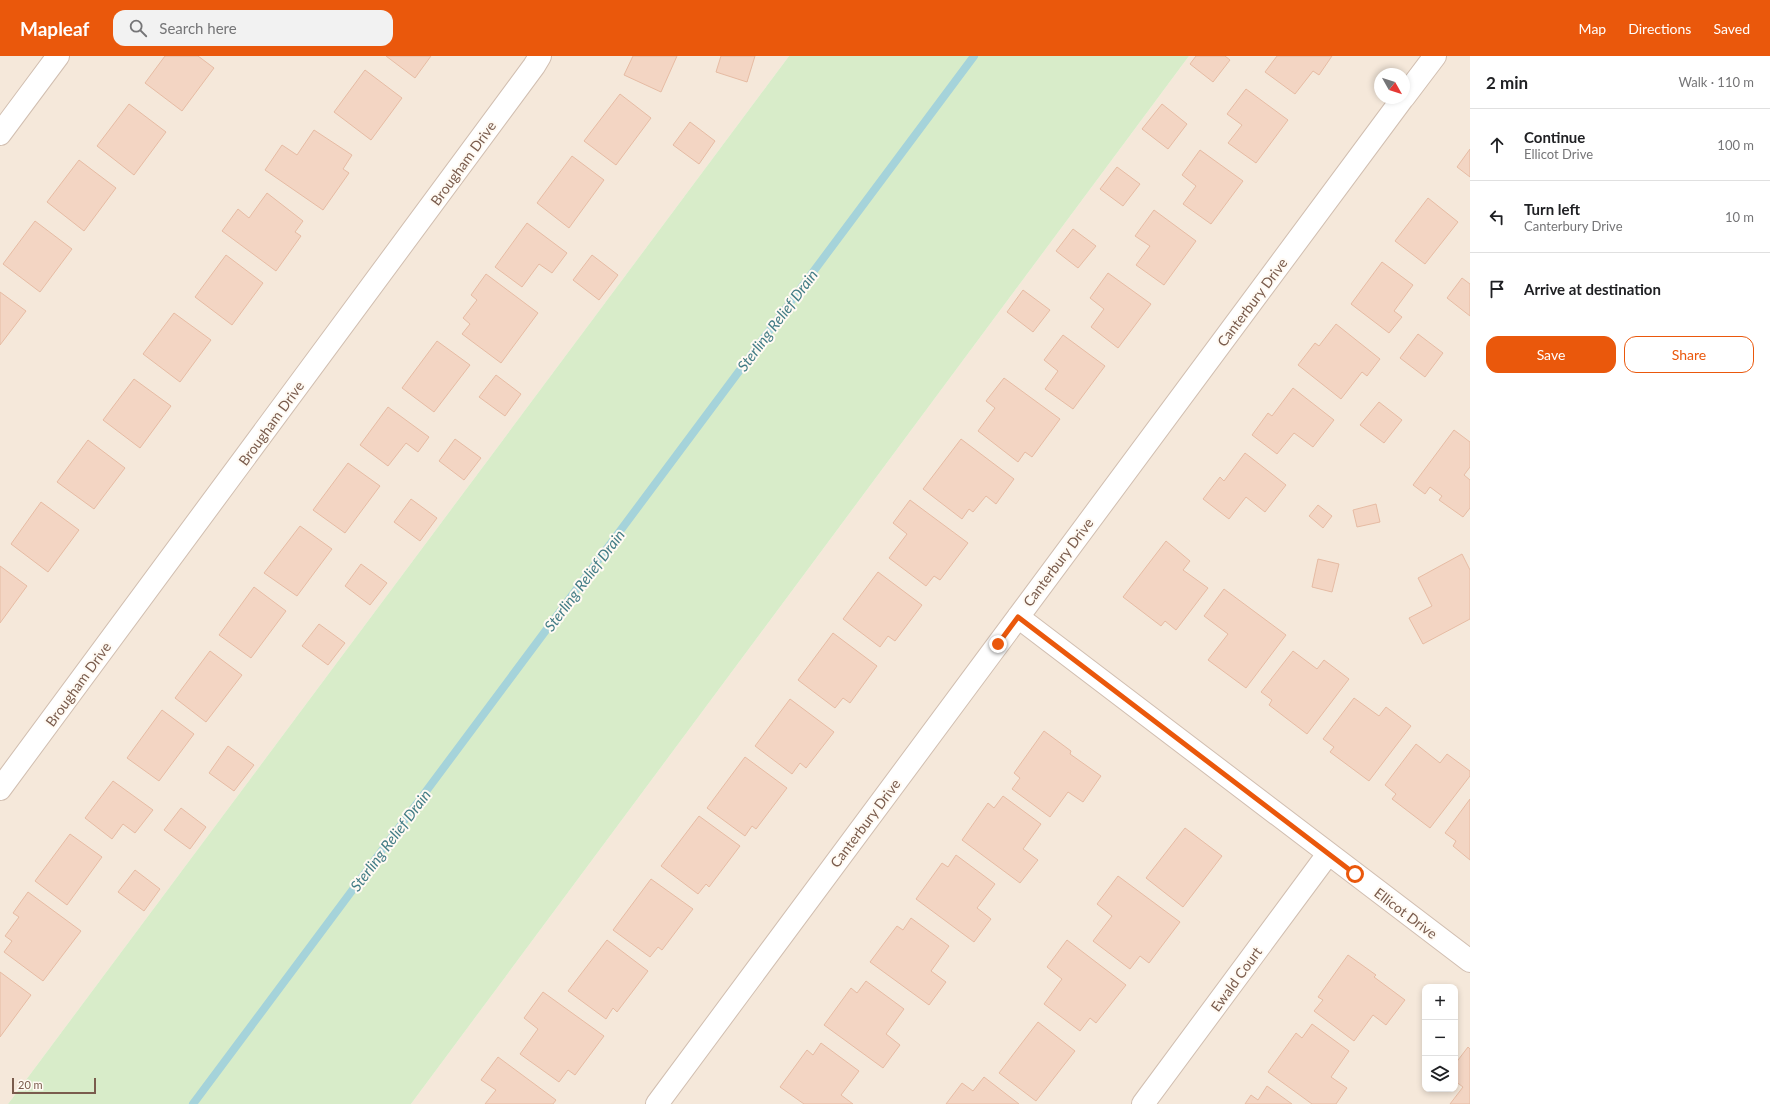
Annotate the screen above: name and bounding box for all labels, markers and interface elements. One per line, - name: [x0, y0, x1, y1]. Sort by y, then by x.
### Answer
- search box: [113, 10, 393, 46]
- text: Mapleaf: [20, 17, 89, 40]
- icon: search: [127, 17, 149, 39]
- text: Search here: [159, 19, 237, 37]
- text: Map: [1579, 20, 1606, 37]
- text: Directions: [1628, 20, 1691, 37]
- text: Saved: [1713, 20, 1750, 37]
- north arrow: [1374, 68, 1410, 104]
- text: 2 min: [1486, 72, 1528, 93]
- text: Walk · 110 m: [1678, 74, 1754, 90]
- street label: Brougham Drive: [427, 118, 499, 208]
- text: Continue: [1524, 128, 1585, 146]
- icon: ahead: [1486, 134, 1508, 156]
- text: 100 m: [1717, 137, 1754, 153]
- text: Ellicot Drive: [1524, 146, 1593, 162]
- text: Turn left: [1524, 200, 1580, 218]
- icon: left: [1486, 206, 1508, 228]
- text: 10 m: [1725, 209, 1754, 225]
- text: Canterbury Drive: [1524, 218, 1623, 234]
- street label: Canterbury Drive: [1213, 255, 1291, 349]
- water label: Sterling Relief Drain: [733, 266, 821, 374]
- icon: arrive: [1486, 278, 1508, 300]
- text: Arrive at destination: [1524, 280, 1661, 298]
- button: Save: [1486, 336, 1616, 373]
- button: Share: [1624, 336, 1754, 373]
- street label: Brougham Drive: [235, 378, 307, 468]
- street label: Canterbury Drive: [1019, 515, 1097, 609]
- water label: Sterling Relief Drain: [540, 526, 628, 634]
- route end: [989, 635, 1007, 653]
- street label: Brougham Drive: [42, 639, 114, 729]
- street label: Canterbury Drive: [826, 776, 904, 870]
- water label: Sterling Relief Drain: [346, 786, 434, 894]
- route start: [1346, 865, 1364, 883]
- street label: Ellicot Drive: [1371, 884, 1441, 942]
- street label: Ewald Court: [1207, 943, 1265, 1015]
- map controls: [1422, 984, 1458, 1092]
- button: +: [1422, 984, 1458, 1020]
- button: −: [1422, 1020, 1458, 1056]
- button: layers: [1422, 1056, 1458, 1092]
- scale bar: [12, 1076, 96, 1095]
- text: 20 m: [18, 1078, 43, 1091]

